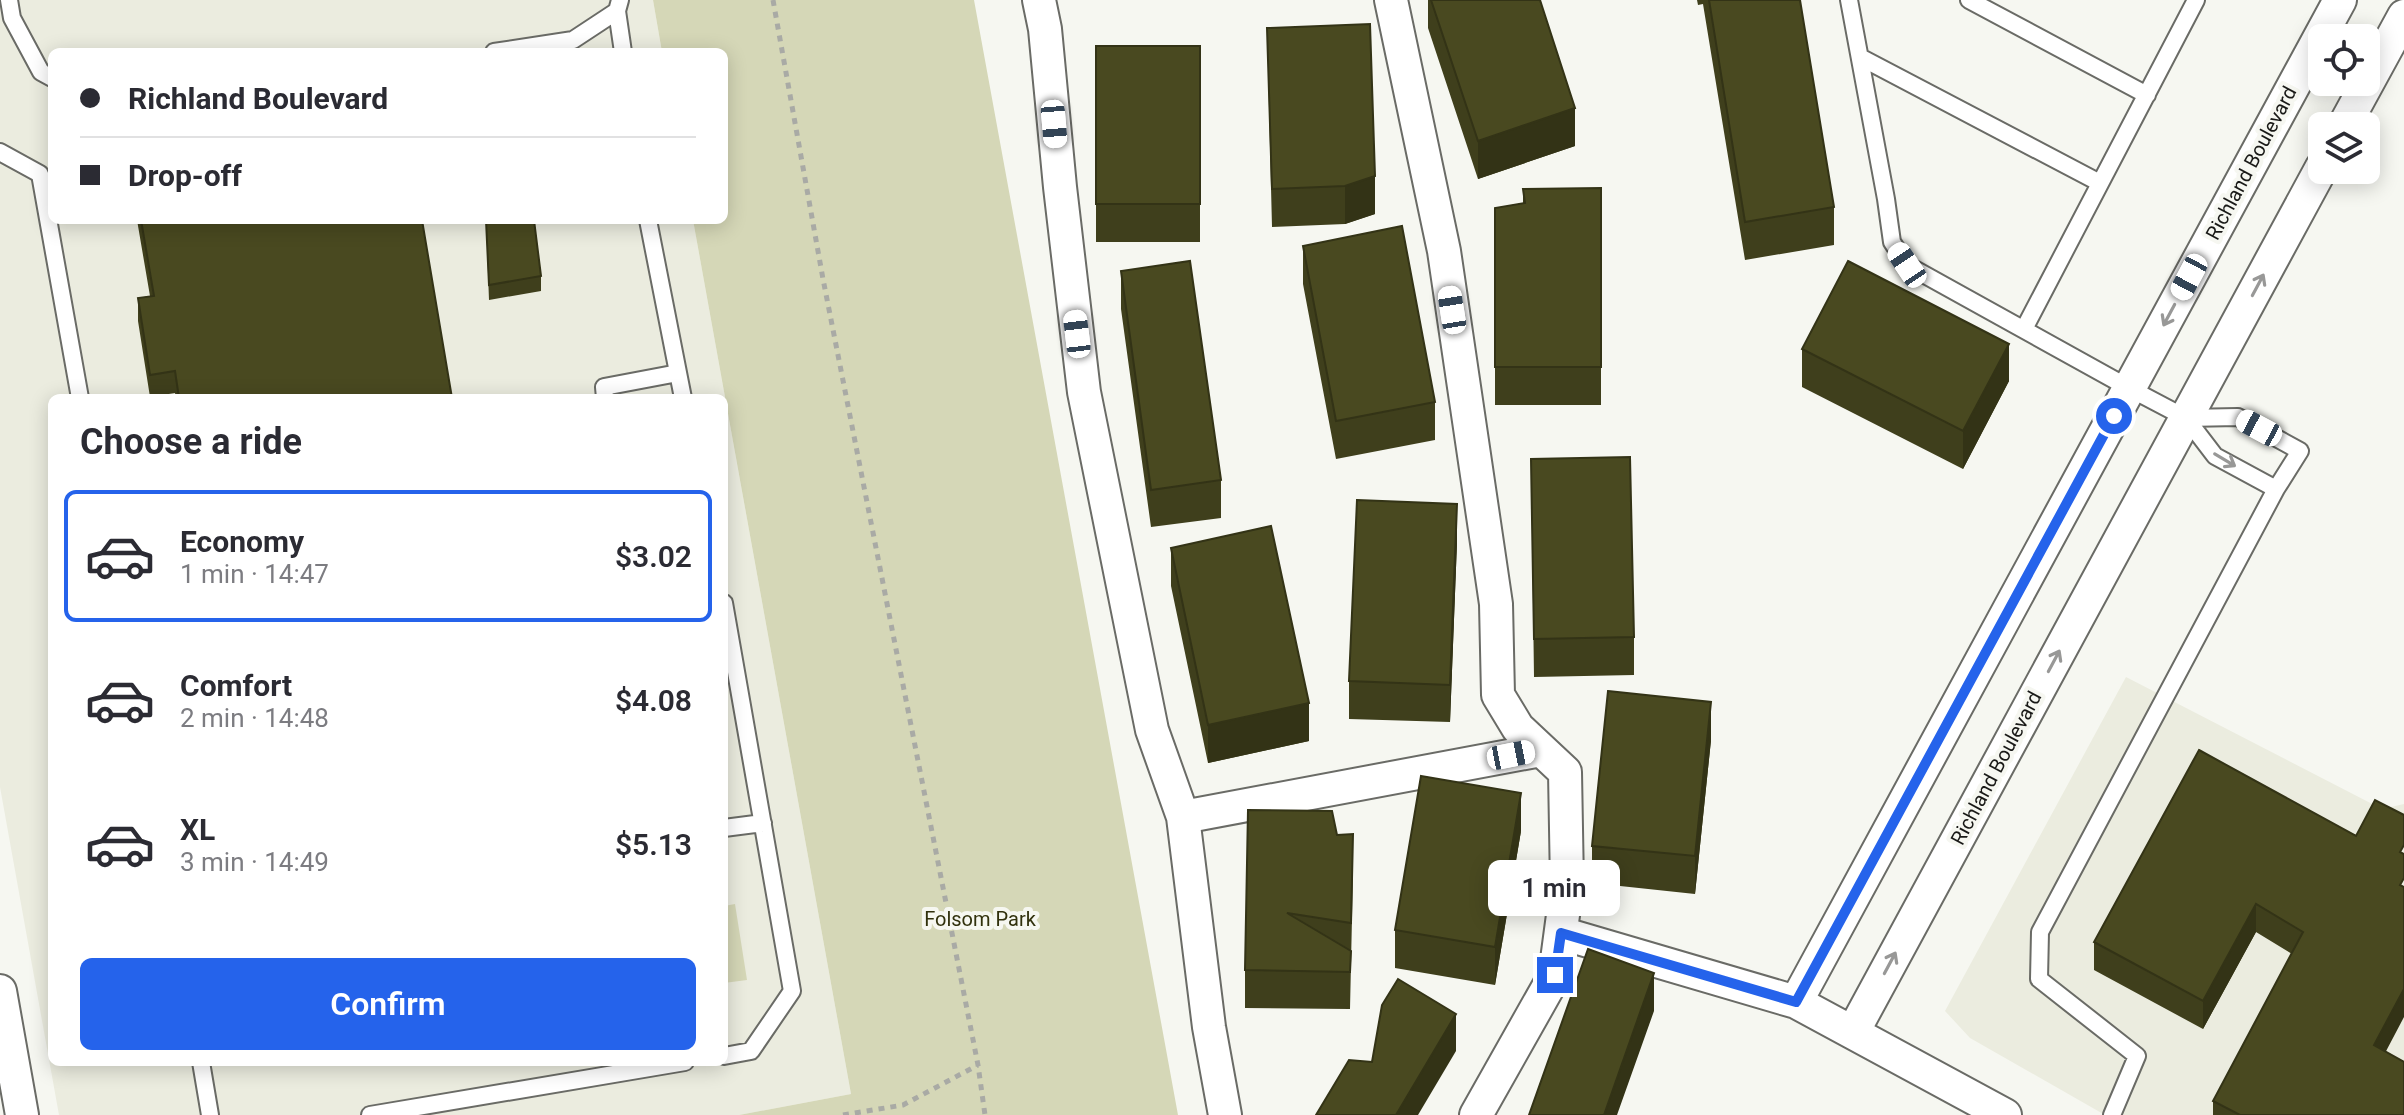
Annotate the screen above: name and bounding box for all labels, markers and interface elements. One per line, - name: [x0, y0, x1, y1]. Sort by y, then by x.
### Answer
- map controls: [2308, 24, 2380, 184]
- button: locate: [2308, 24, 2380, 96]
- text: Richland Boulevard: [128, 81, 388, 116]
- street label: Richland Boulevard: [2200, 82, 2302, 244]
- car: [1040, 99, 1068, 149]
- button: layers: [2308, 112, 2380, 184]
- text: Drop-off: [128, 158, 242, 193]
- car: [1884, 238, 1930, 292]
- car: [2167, 250, 2211, 304]
- one-way arrow: [2251, 273, 2267, 297]
- car: [1436, 284, 1468, 336]
- one-way arrow: [2161, 302, 2176, 326]
- car: [1062, 309, 1092, 359]
- route start: [2096, 398, 2132, 434]
- car: [2232, 406, 2286, 450]
- text: Choose a ride: [80, 421, 302, 463]
- one-way arrow: [2213, 453, 2236, 469]
- icon: car: [84, 520, 156, 592]
- text: Economy: [180, 524, 304, 559]
- text: $3.02: [615, 539, 692, 574]
- text: 1 min · 14:47: [180, 559, 329, 589]
- one-way arrow: [2046, 650, 2062, 673]
- icon: car: [84, 664, 156, 736]
- text: Comfort: [180, 668, 292, 703]
- text: $4.08: [615, 683, 692, 718]
- street label: Richland Boulevard: [1945, 687, 2047, 849]
- text: 2 min · 14:48: [180, 703, 329, 733]
- car: [1485, 739, 1537, 771]
- icon: car: [84, 808, 156, 880]
- text: XL: [180, 812, 215, 847]
- text: $5.13: [615, 827, 692, 862]
- text: 3 min · 14:49: [180, 847, 329, 877]
- callout: 1 min: [1489, 859, 1621, 915]
- text: 1 min: [1521, 873, 1587, 903]
- park label: Folsom Park: [924, 907, 1037, 931]
- one-way arrow: [1883, 952, 1898, 976]
- route end: [1537, 957, 1573, 993]
- button: Confirm: [80, 958, 696, 1050]

